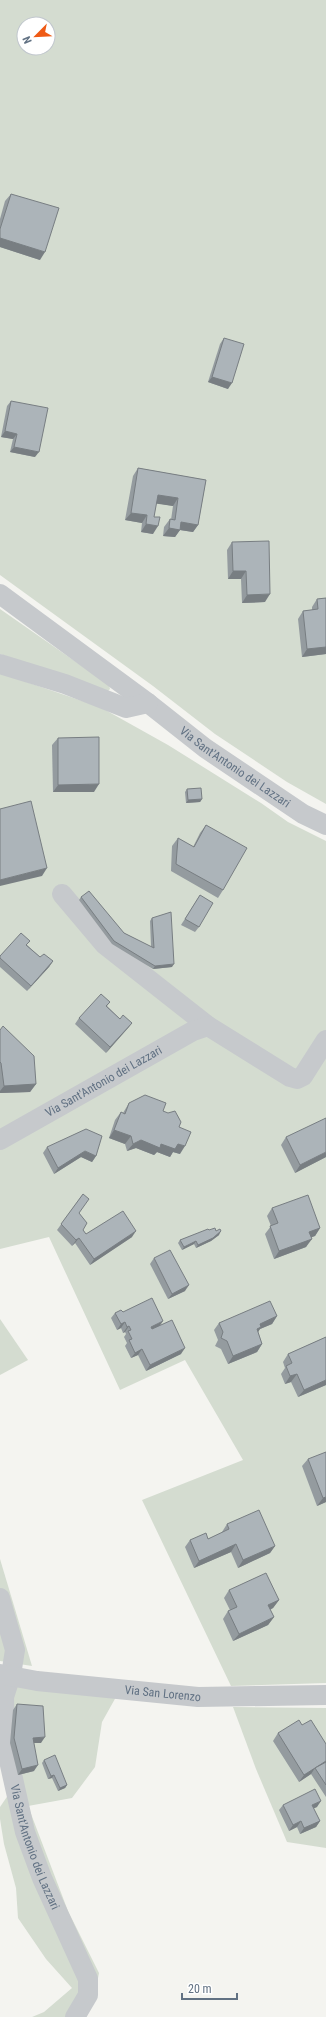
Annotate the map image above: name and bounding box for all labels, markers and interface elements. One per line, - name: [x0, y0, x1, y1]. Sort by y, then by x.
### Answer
- north arrow: [16, 16, 56, 56]
- text: N: [20, 34, 35, 46]
- street label: Via Sant'Antonio dei Lazzari: [177, 724, 293, 810]
- street label: Via Sant'Antonio dei Lazzari: [43, 1043, 164, 1120]
- street label: Via San Lorenzo: [124, 1683, 201, 1704]
- street label: Via Sant'Antonio dei Lazzari: [8, 1783, 62, 1912]
- scale bar: [182, 1975, 237, 2001]
- text: 20 m: [188, 1982, 212, 1996]

